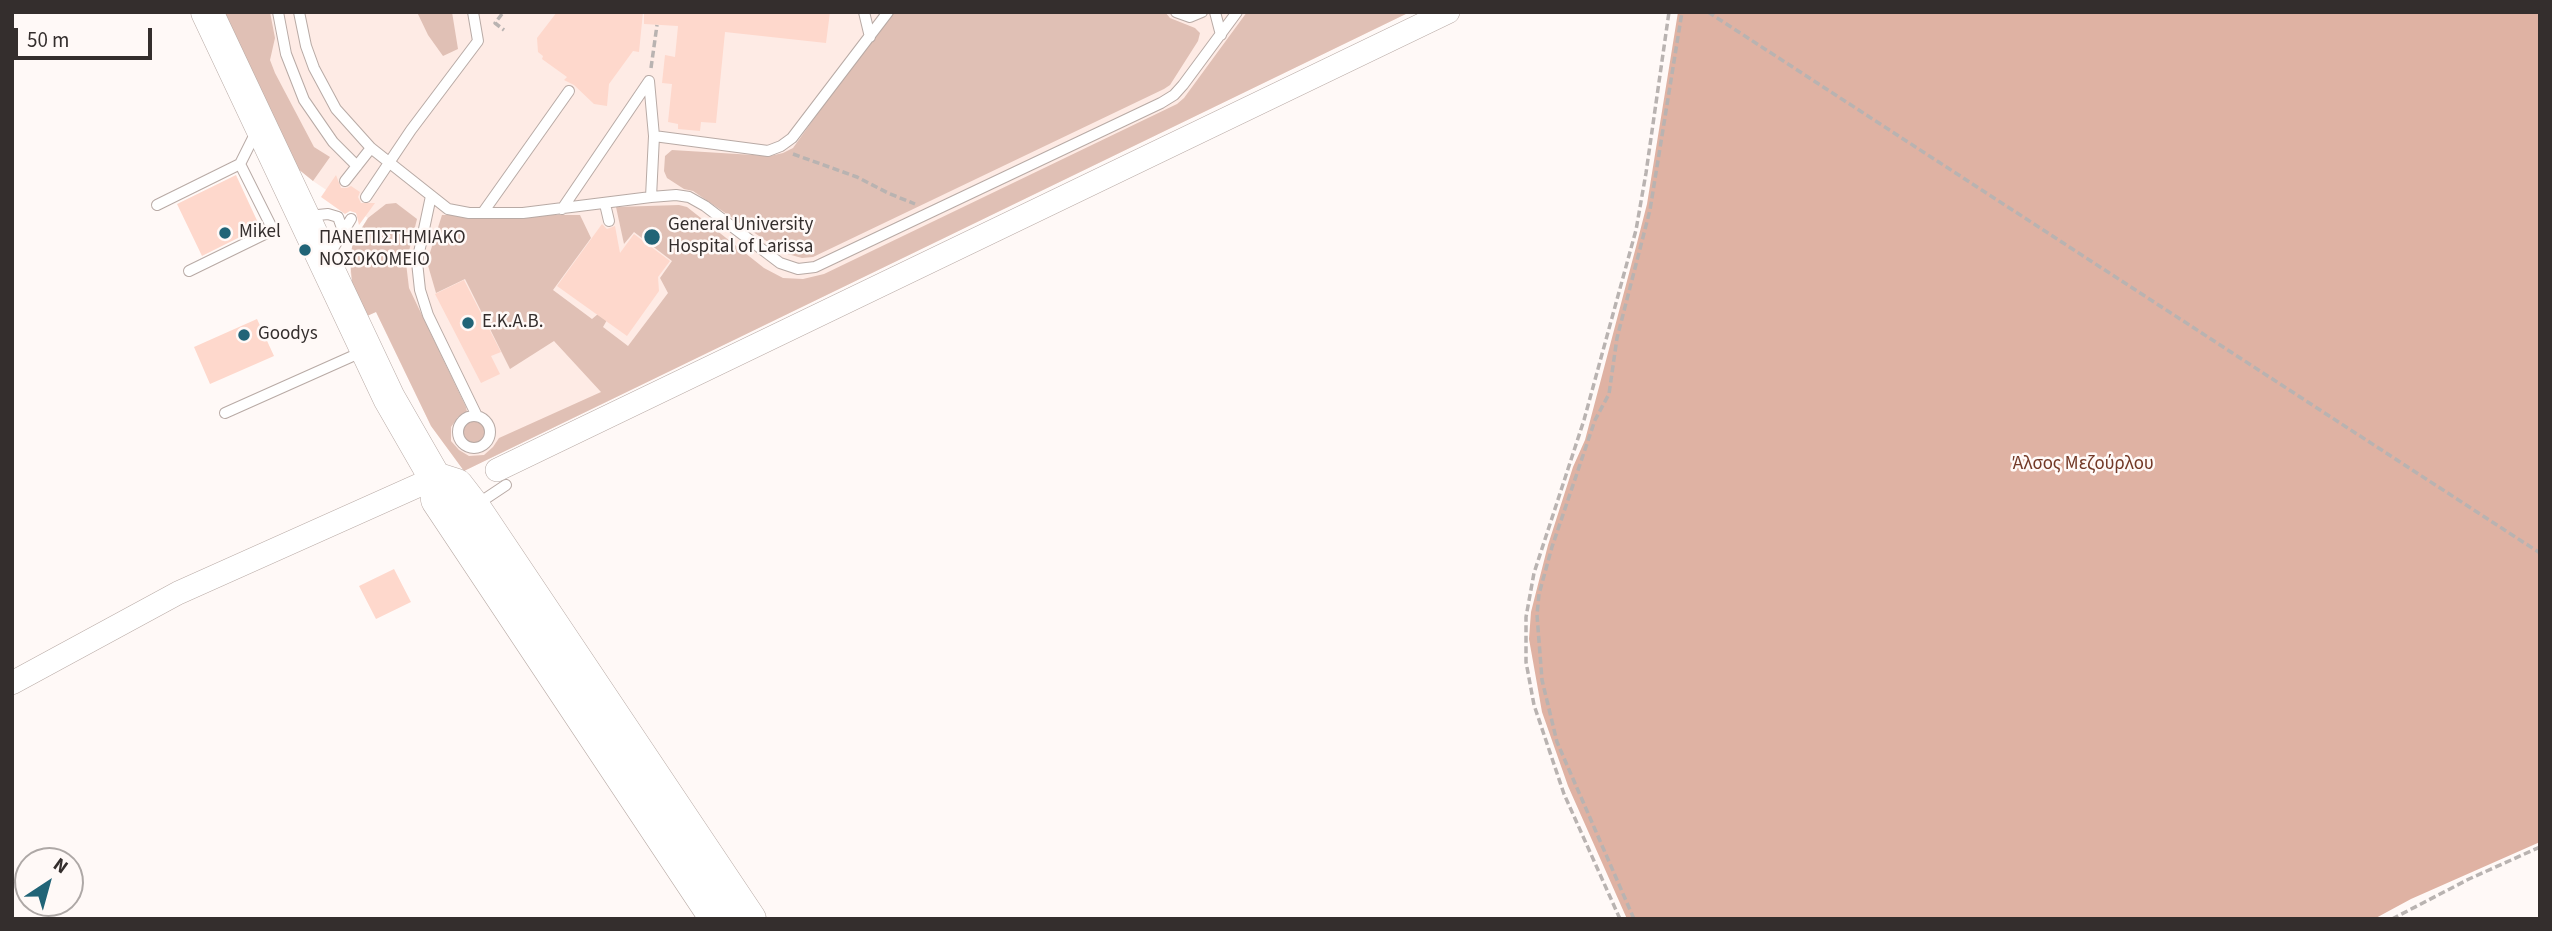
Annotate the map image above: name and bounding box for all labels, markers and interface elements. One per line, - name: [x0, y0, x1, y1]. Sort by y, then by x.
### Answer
- scale bar: [18, 14, 156, 58]
- text: 50 m: [27, 25, 69, 55]
- place label: General University Hospital of Larissa: [668, 215, 813, 259]
- place label: Mikel: [239, 222, 281, 244]
- marker: Mikel: [217, 225, 233, 241]
- marker: General University Hospital of Larissa: [642, 227, 662, 247]
- place label: ΠΑΝΕΠΙΣΤΗΜΙΑΚΟ ΝΟΣΟΚΟΜΕΙΟ: [319, 228, 466, 272]
- marker: ΠΑΝΕΠΙΣΤΗΜΙΑΚΟ ΝΟΣΟΚΟΜΕΙΟ: [297, 242, 313, 258]
- place label: E.K.A.B.: [482, 312, 543, 334]
- marker: E.K.A.B.: [460, 315, 476, 331]
- place label: Goodys: [258, 324, 318, 346]
- marker: Goodys: [236, 327, 252, 343]
- park label: Άλσος Μεζούρλου: [2012, 454, 2154, 476]
- north arrow: [14, 847, 84, 917]
- text: N: [47, 852, 74, 881]

